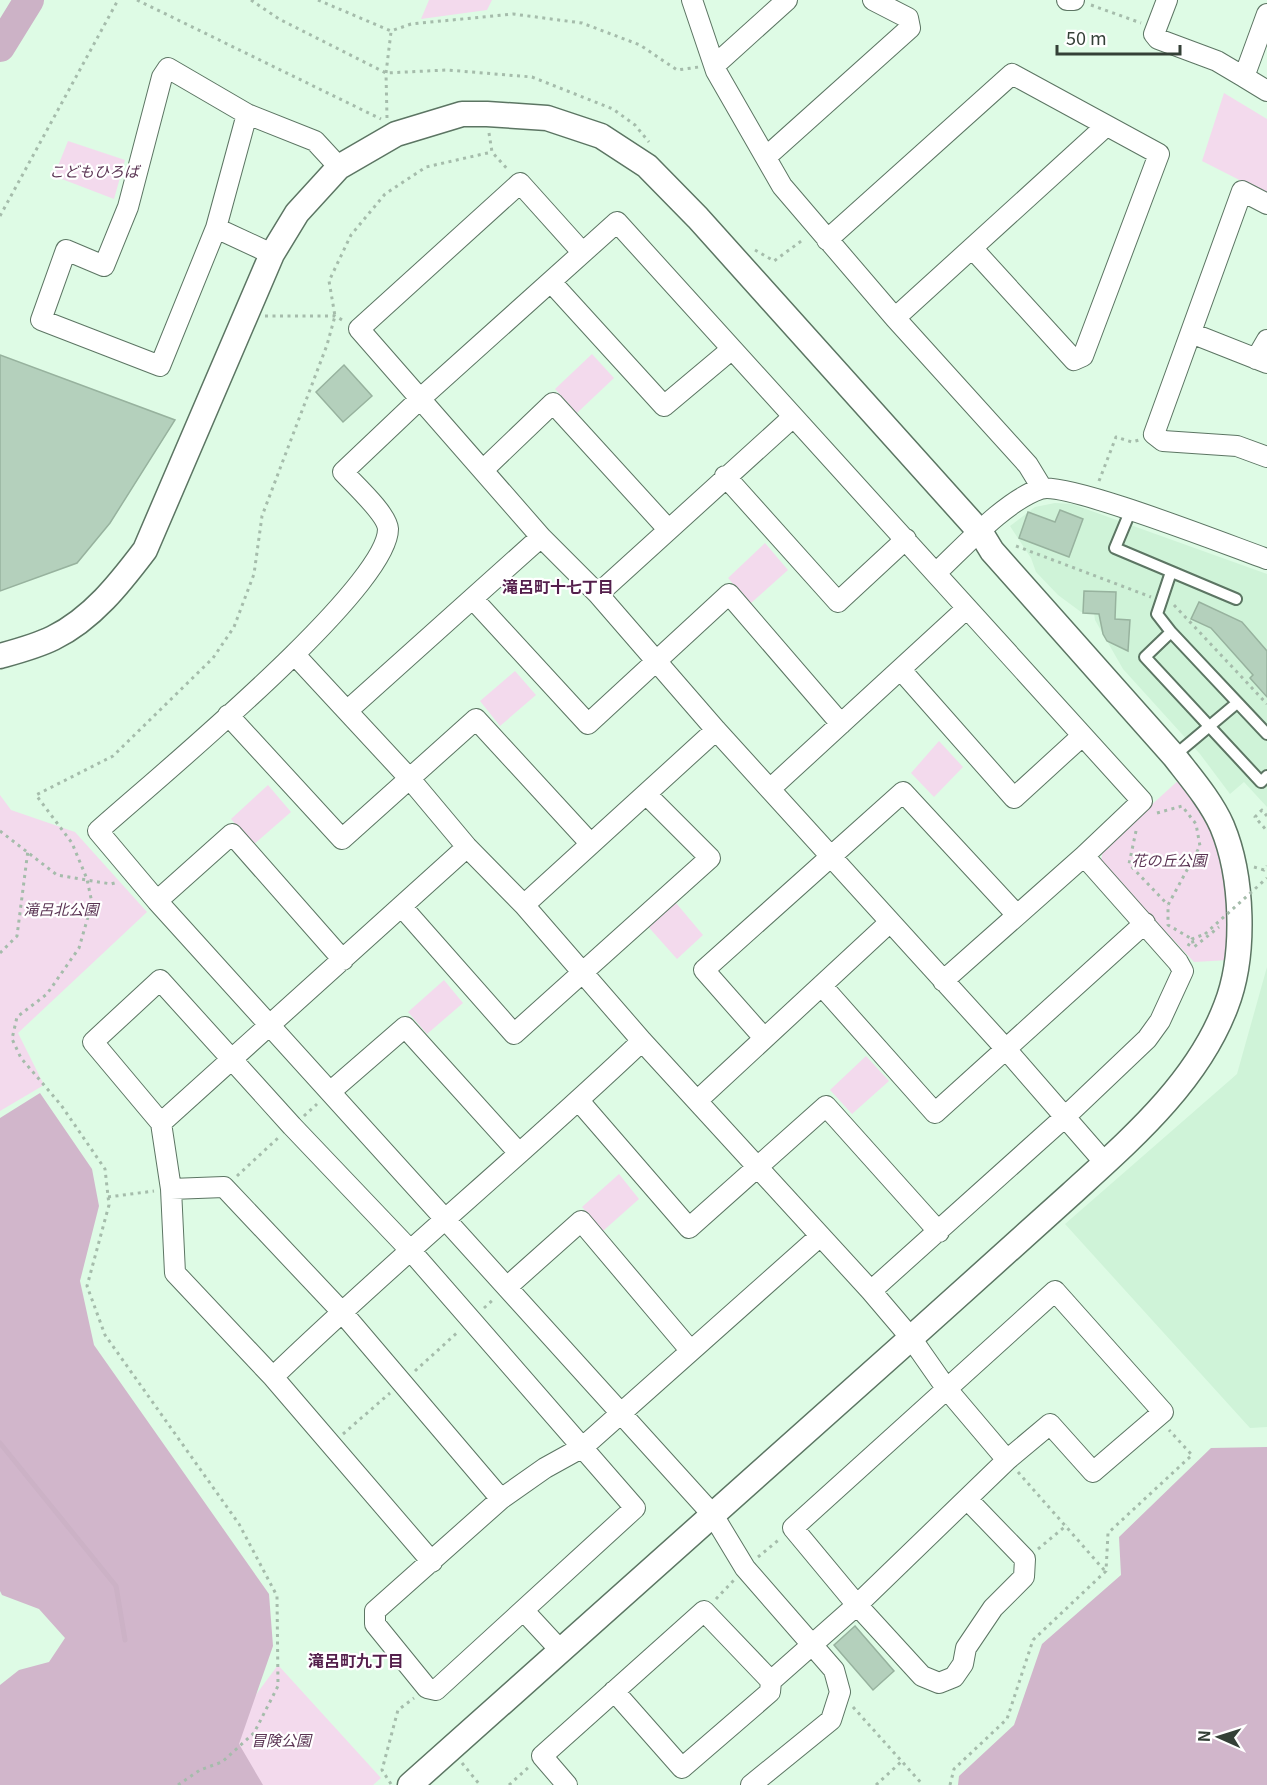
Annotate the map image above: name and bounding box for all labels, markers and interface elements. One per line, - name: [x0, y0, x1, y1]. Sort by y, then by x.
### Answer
- scale bar: [1057, 18, 1180, 56]
- text: 50 m: [1066, 24, 1107, 50]
- park label: こどもひろば: [49, 160, 142, 181]
- district label: 滝呂町十七丁目: [502, 574, 614, 598]
- park label: 花の丘公園: [1131, 849, 1208, 870]
- park label: 滝呂北公園: [23, 898, 100, 919]
- district label: 滝呂町九丁目: [308, 1648, 404, 1672]
- north arrow: [1189, 1707, 1249, 1767]
- park label: 冒険公園: [251, 1729, 313, 1750]
- text: N: [1191, 1730, 1215, 1743]

